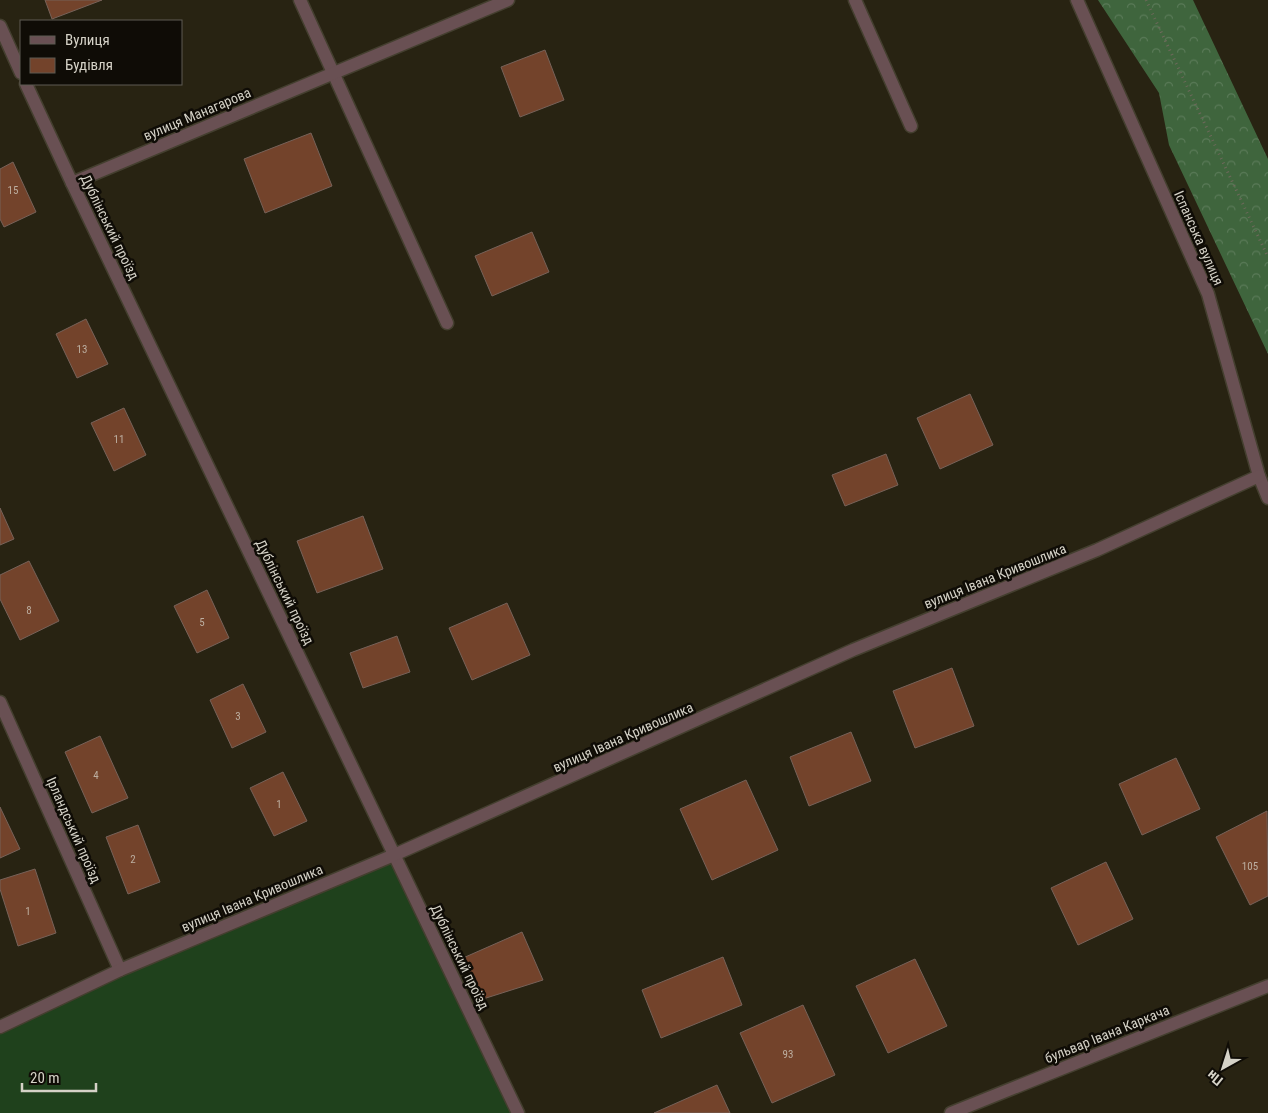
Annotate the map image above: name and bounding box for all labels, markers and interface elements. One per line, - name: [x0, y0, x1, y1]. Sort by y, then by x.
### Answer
- legend: [20, 20, 182, 85]
- text: Вулиця: [65, 31, 110, 49]
- text: Будівля: [65, 56, 113, 74]
- street label: вулиця Манагарова: [141, 84, 253, 144]
- street label: Дублінський проїзд: [78, 172, 143, 283]
- house number: 15: [8, 184, 18, 197]
- street label: Іспанська вулиця: [1171, 188, 1227, 288]
- house number: 13: [77, 343, 87, 356]
- house number: 11: [114, 433, 124, 446]
- street label: Дублінський проїзд: [253, 537, 318, 648]
- street label: вулиця Івана Кривошлика: [922, 540, 1068, 612]
- house number: 8: [26, 604, 32, 617]
- house number: 5: [199, 616, 205, 629]
- street label: вулиця Івана Кривошлика: [550, 699, 696, 775]
- house number: 3: [235, 710, 241, 723]
- house number: 4: [93, 769, 99, 782]
- street label: Ірландський проїзд: [43, 775, 105, 886]
- house number: 1: [276, 798, 282, 811]
- house number: 2: [130, 853, 136, 866]
- house number: 105: [1242, 860, 1258, 873]
- street label: вулиця Івана Кривошлика: [179, 861, 325, 935]
- street label: Дублінський проїзд: [428, 902, 493, 1013]
- house number: 1: [25, 905, 31, 918]
- street label: бульвар Івана Каркача: [1042, 1002, 1172, 1066]
- north arrow: [1198, 1043, 1248, 1093]
- house number: 93: [783, 1048, 793, 1061]
- scale bar: [22, 1060, 96, 1092]
- text: Пн: [1204, 1067, 1226, 1089]
- text: 20 m: [30, 1069, 60, 1087]

